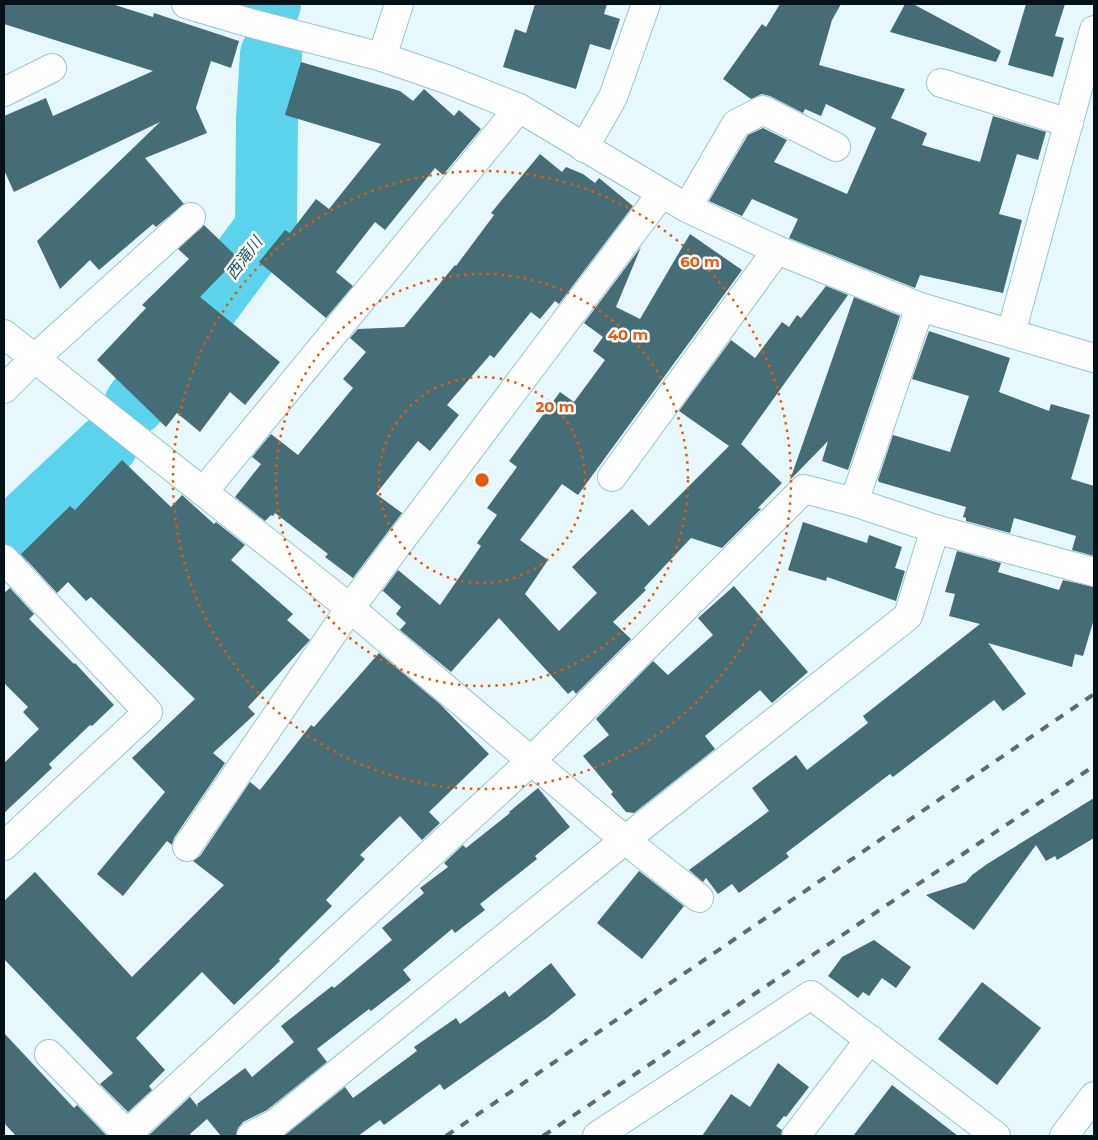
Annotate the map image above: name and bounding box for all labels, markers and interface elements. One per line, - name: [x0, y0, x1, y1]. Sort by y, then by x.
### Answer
- water label: 西滝川: [222, 232, 267, 283]
- text: 60 m: [680, 252, 720, 271]
- text: 40 m: [608, 325, 648, 344]
- text: 20 m: [535, 397, 575, 416]
- centre of rings: [473, 471, 491, 489]

